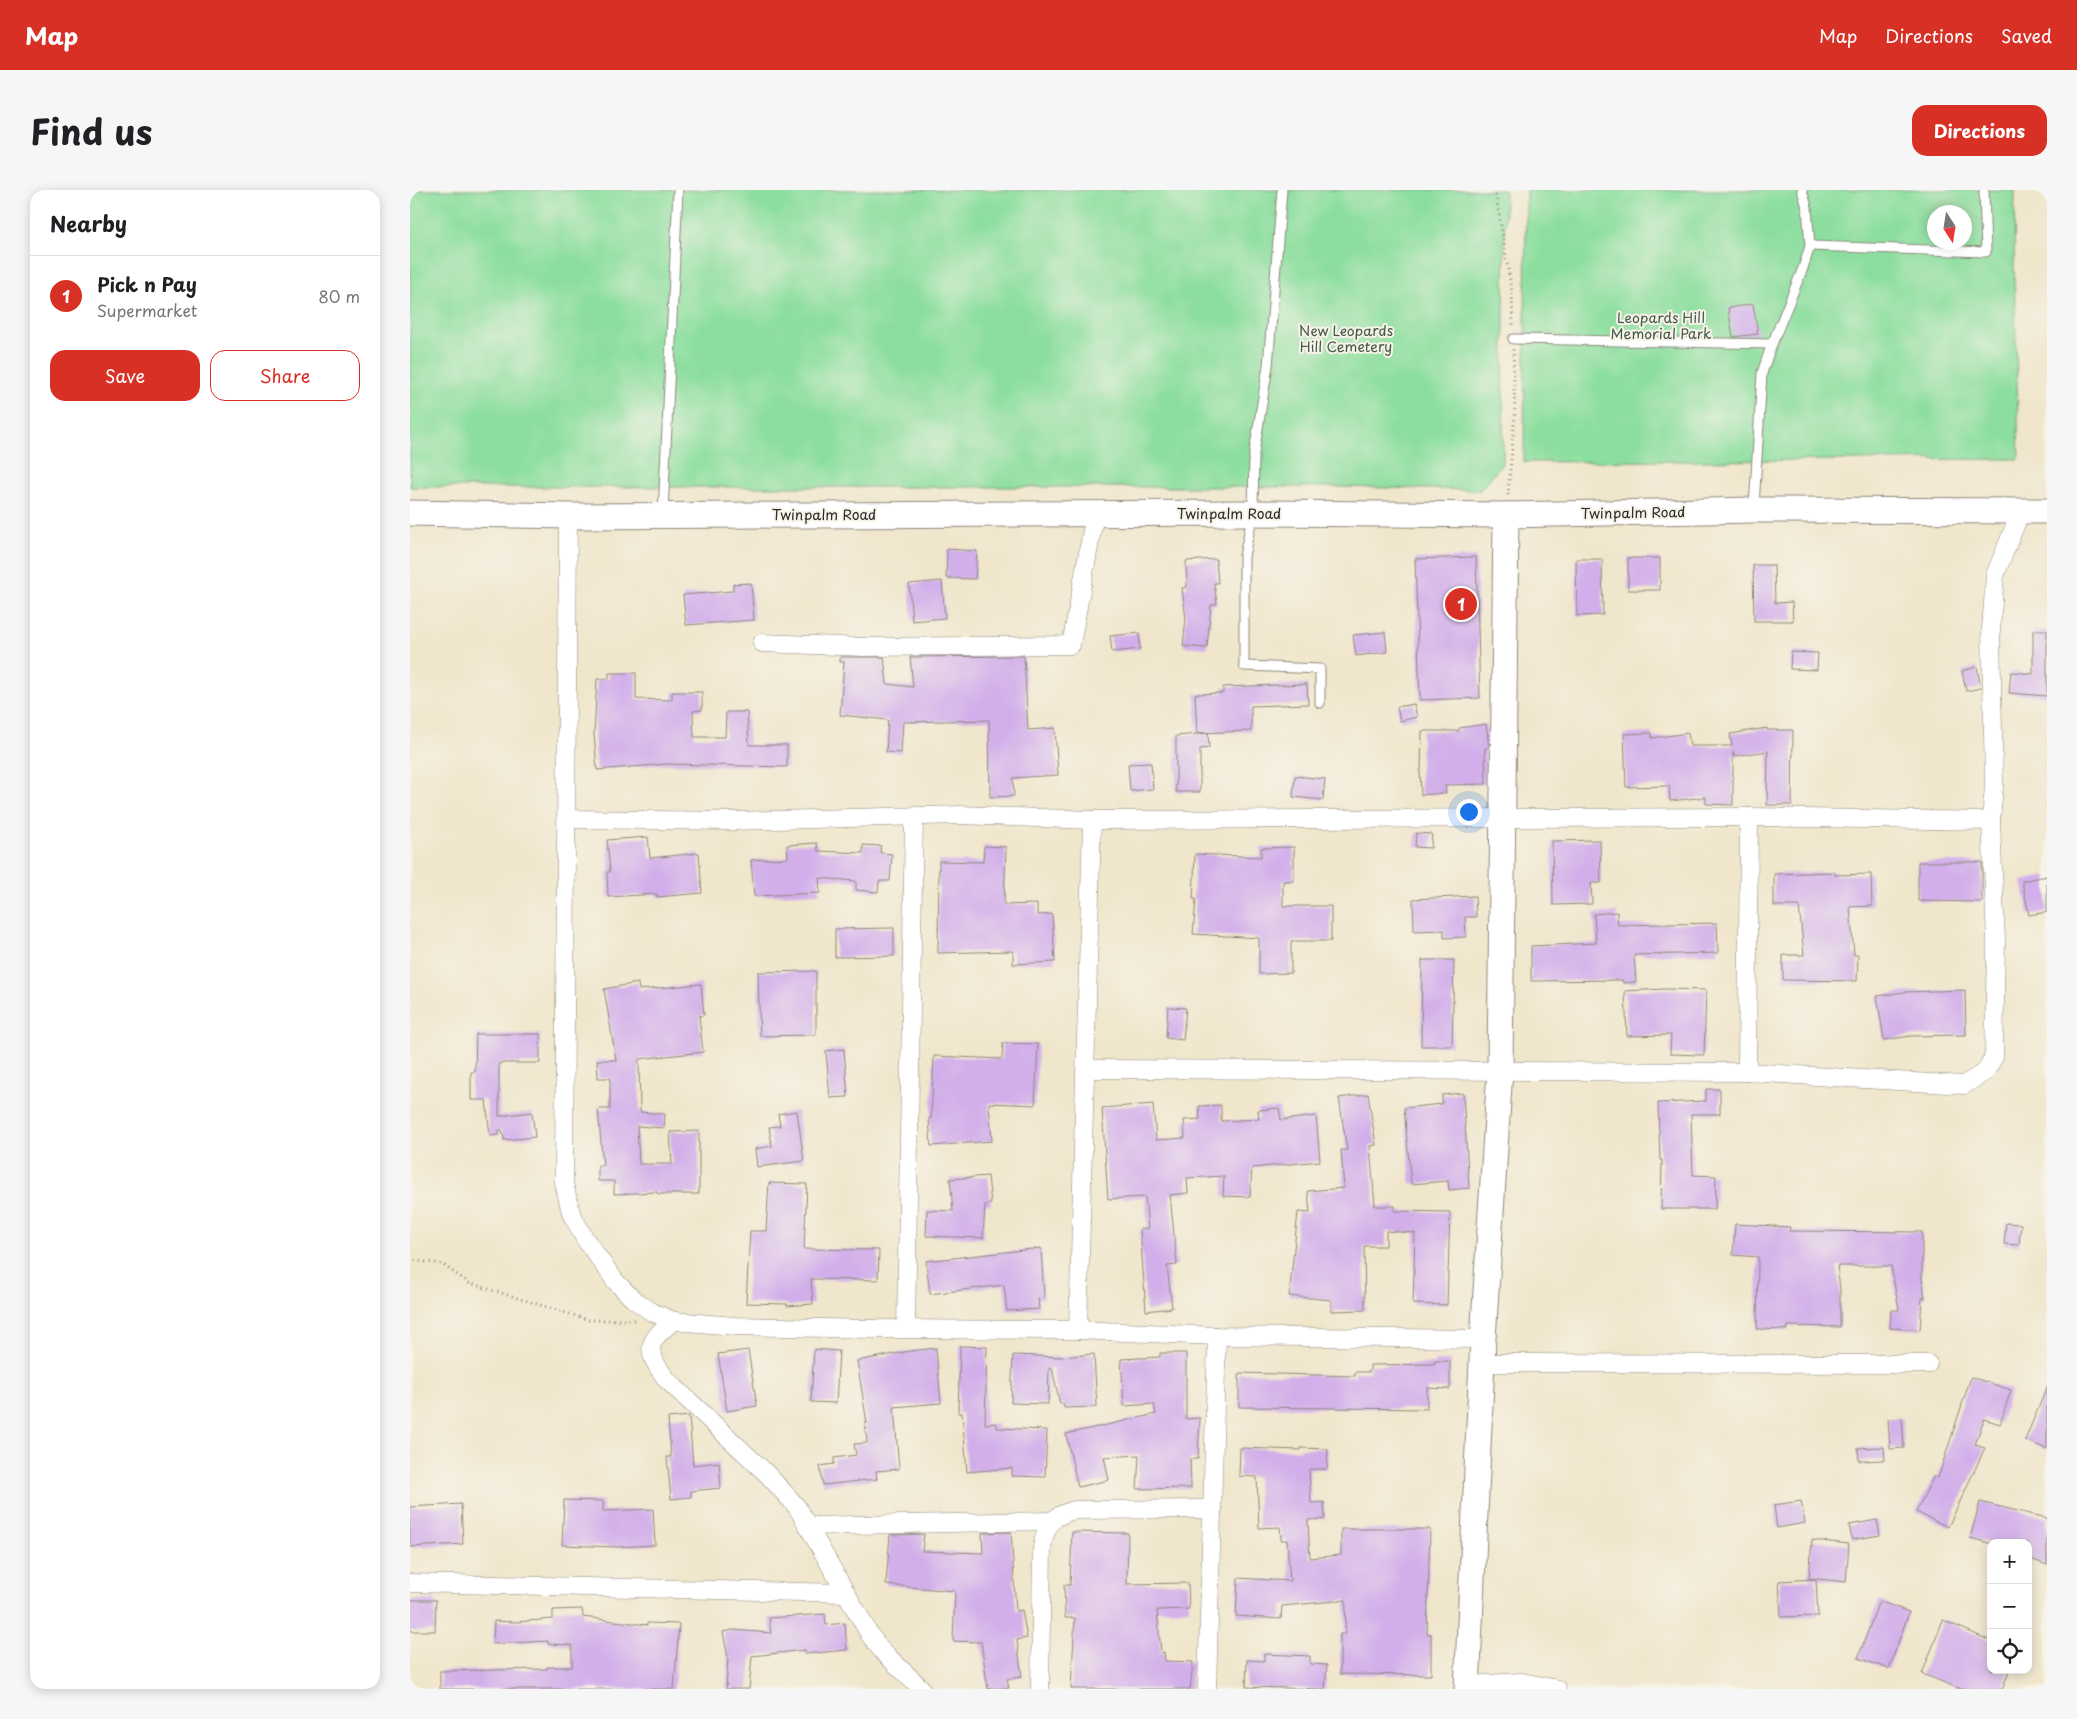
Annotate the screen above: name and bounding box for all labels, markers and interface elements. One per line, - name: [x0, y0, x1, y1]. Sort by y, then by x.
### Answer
- text: Map: [25, 17, 78, 53]
- text: Map: [1819, 22, 1857, 49]
- text: Directions: [1885, 22, 1973, 49]
- text: Saved: [2001, 22, 2052, 49]
- text: Find us: [30, 104, 152, 157]
- button: Directions: [1912, 105, 2047, 156]
- north arrow: [1927, 205, 1972, 250]
- text: Nearby: [50, 207, 127, 239]
- text: Pick n Pay: [97, 270, 197, 298]
- text: 1: [62, 284, 70, 308]
- text: 80 m: [318, 284, 360, 308]
- text: Supermarket: [97, 298, 197, 322]
- park label: Leopards Hill Memorial Park: [1611, 307, 1712, 344]
- park label: New Leopards Hill Cemetery: [1299, 320, 1393, 357]
- button: Save: [50, 350, 200, 401]
- button: Share: [210, 350, 360, 401]
- street label: Twinpalm Road: [1581, 501, 1685, 524]
- street label: Twinpalm Road: [1177, 503, 1281, 524]
- street label: Twinpalm Road: [772, 504, 876, 525]
- pin: 1: [1445, 585, 1477, 623]
- your location: [1456, 799, 1482, 825]
- map controls: [1987, 1539, 2032, 1674]
- button: +: [1987, 1539, 2032, 1584]
- button: −: [1987, 1584, 2032, 1629]
- button: locate: [1987, 1629, 2032, 1674]

